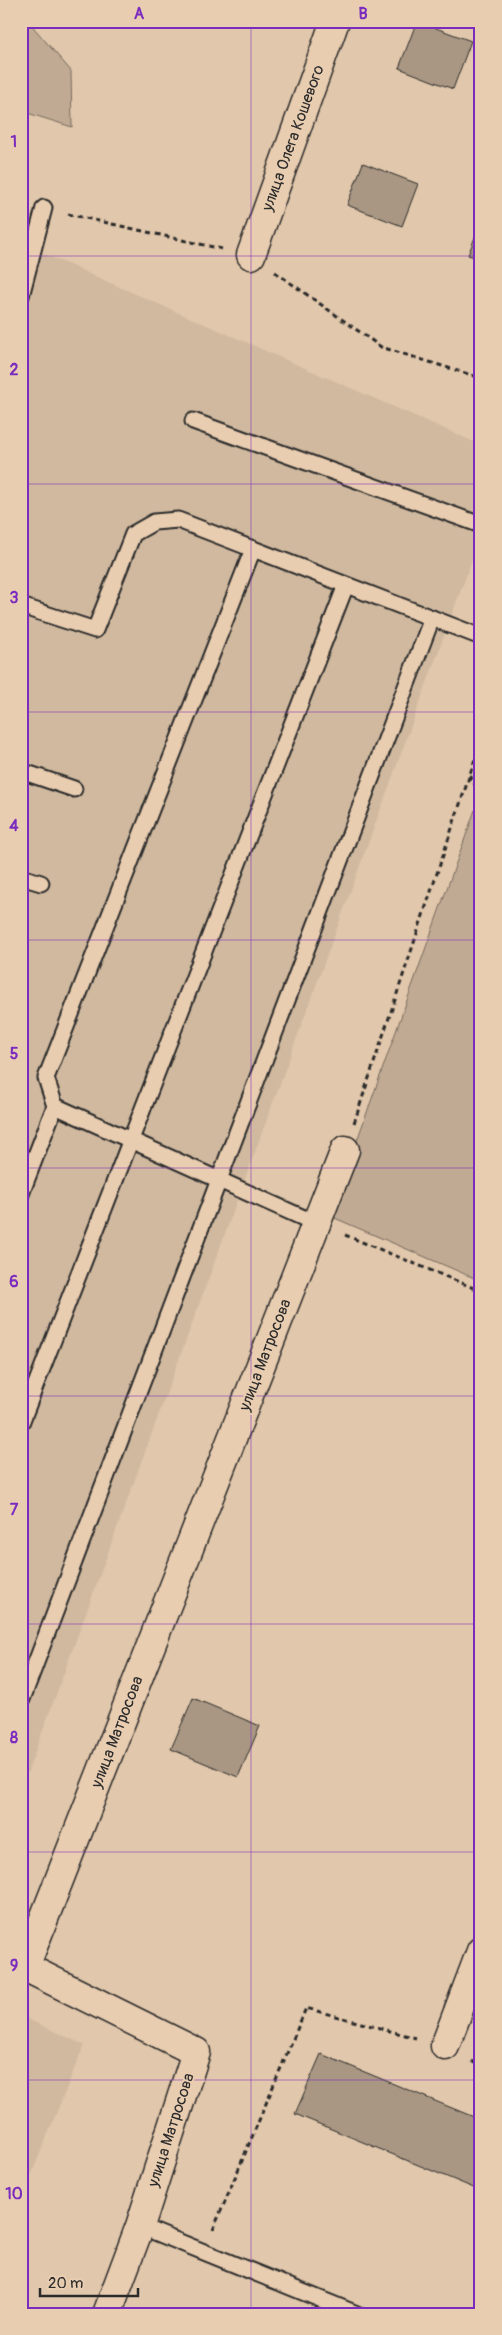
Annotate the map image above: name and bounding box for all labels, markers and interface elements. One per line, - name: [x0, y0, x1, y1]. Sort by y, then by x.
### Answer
- text: A: [134, 4, 145, 24]
- text: B: [358, 4, 368, 24]
- street label: улица Олега Кошевого: [257, 62, 329, 215]
- text: 1: [11, 132, 17, 152]
- text: 2: [10, 360, 19, 380]
- text: 3: [10, 588, 19, 608]
- text: 4: [9, 816, 19, 836]
- text: 5: [10, 1044, 19, 1064]
- text: 6: [9, 1272, 19, 1292]
- street label: улица Матросова: [234, 1296, 296, 1415]
- text: 7: [10, 1500, 19, 1520]
- street label: улица Матросова: [86, 1673, 148, 1792]
- text: 8: [10, 1728, 18, 1748]
- text: 9: [10, 1956, 18, 1976]
- street label: улица Матросова: [143, 2071, 199, 2190]
- text: 10: [5, 2184, 23, 2204]
- scale bar: [40, 2265, 138, 2297]
- text: 20 m: [48, 2274, 83, 2293]

